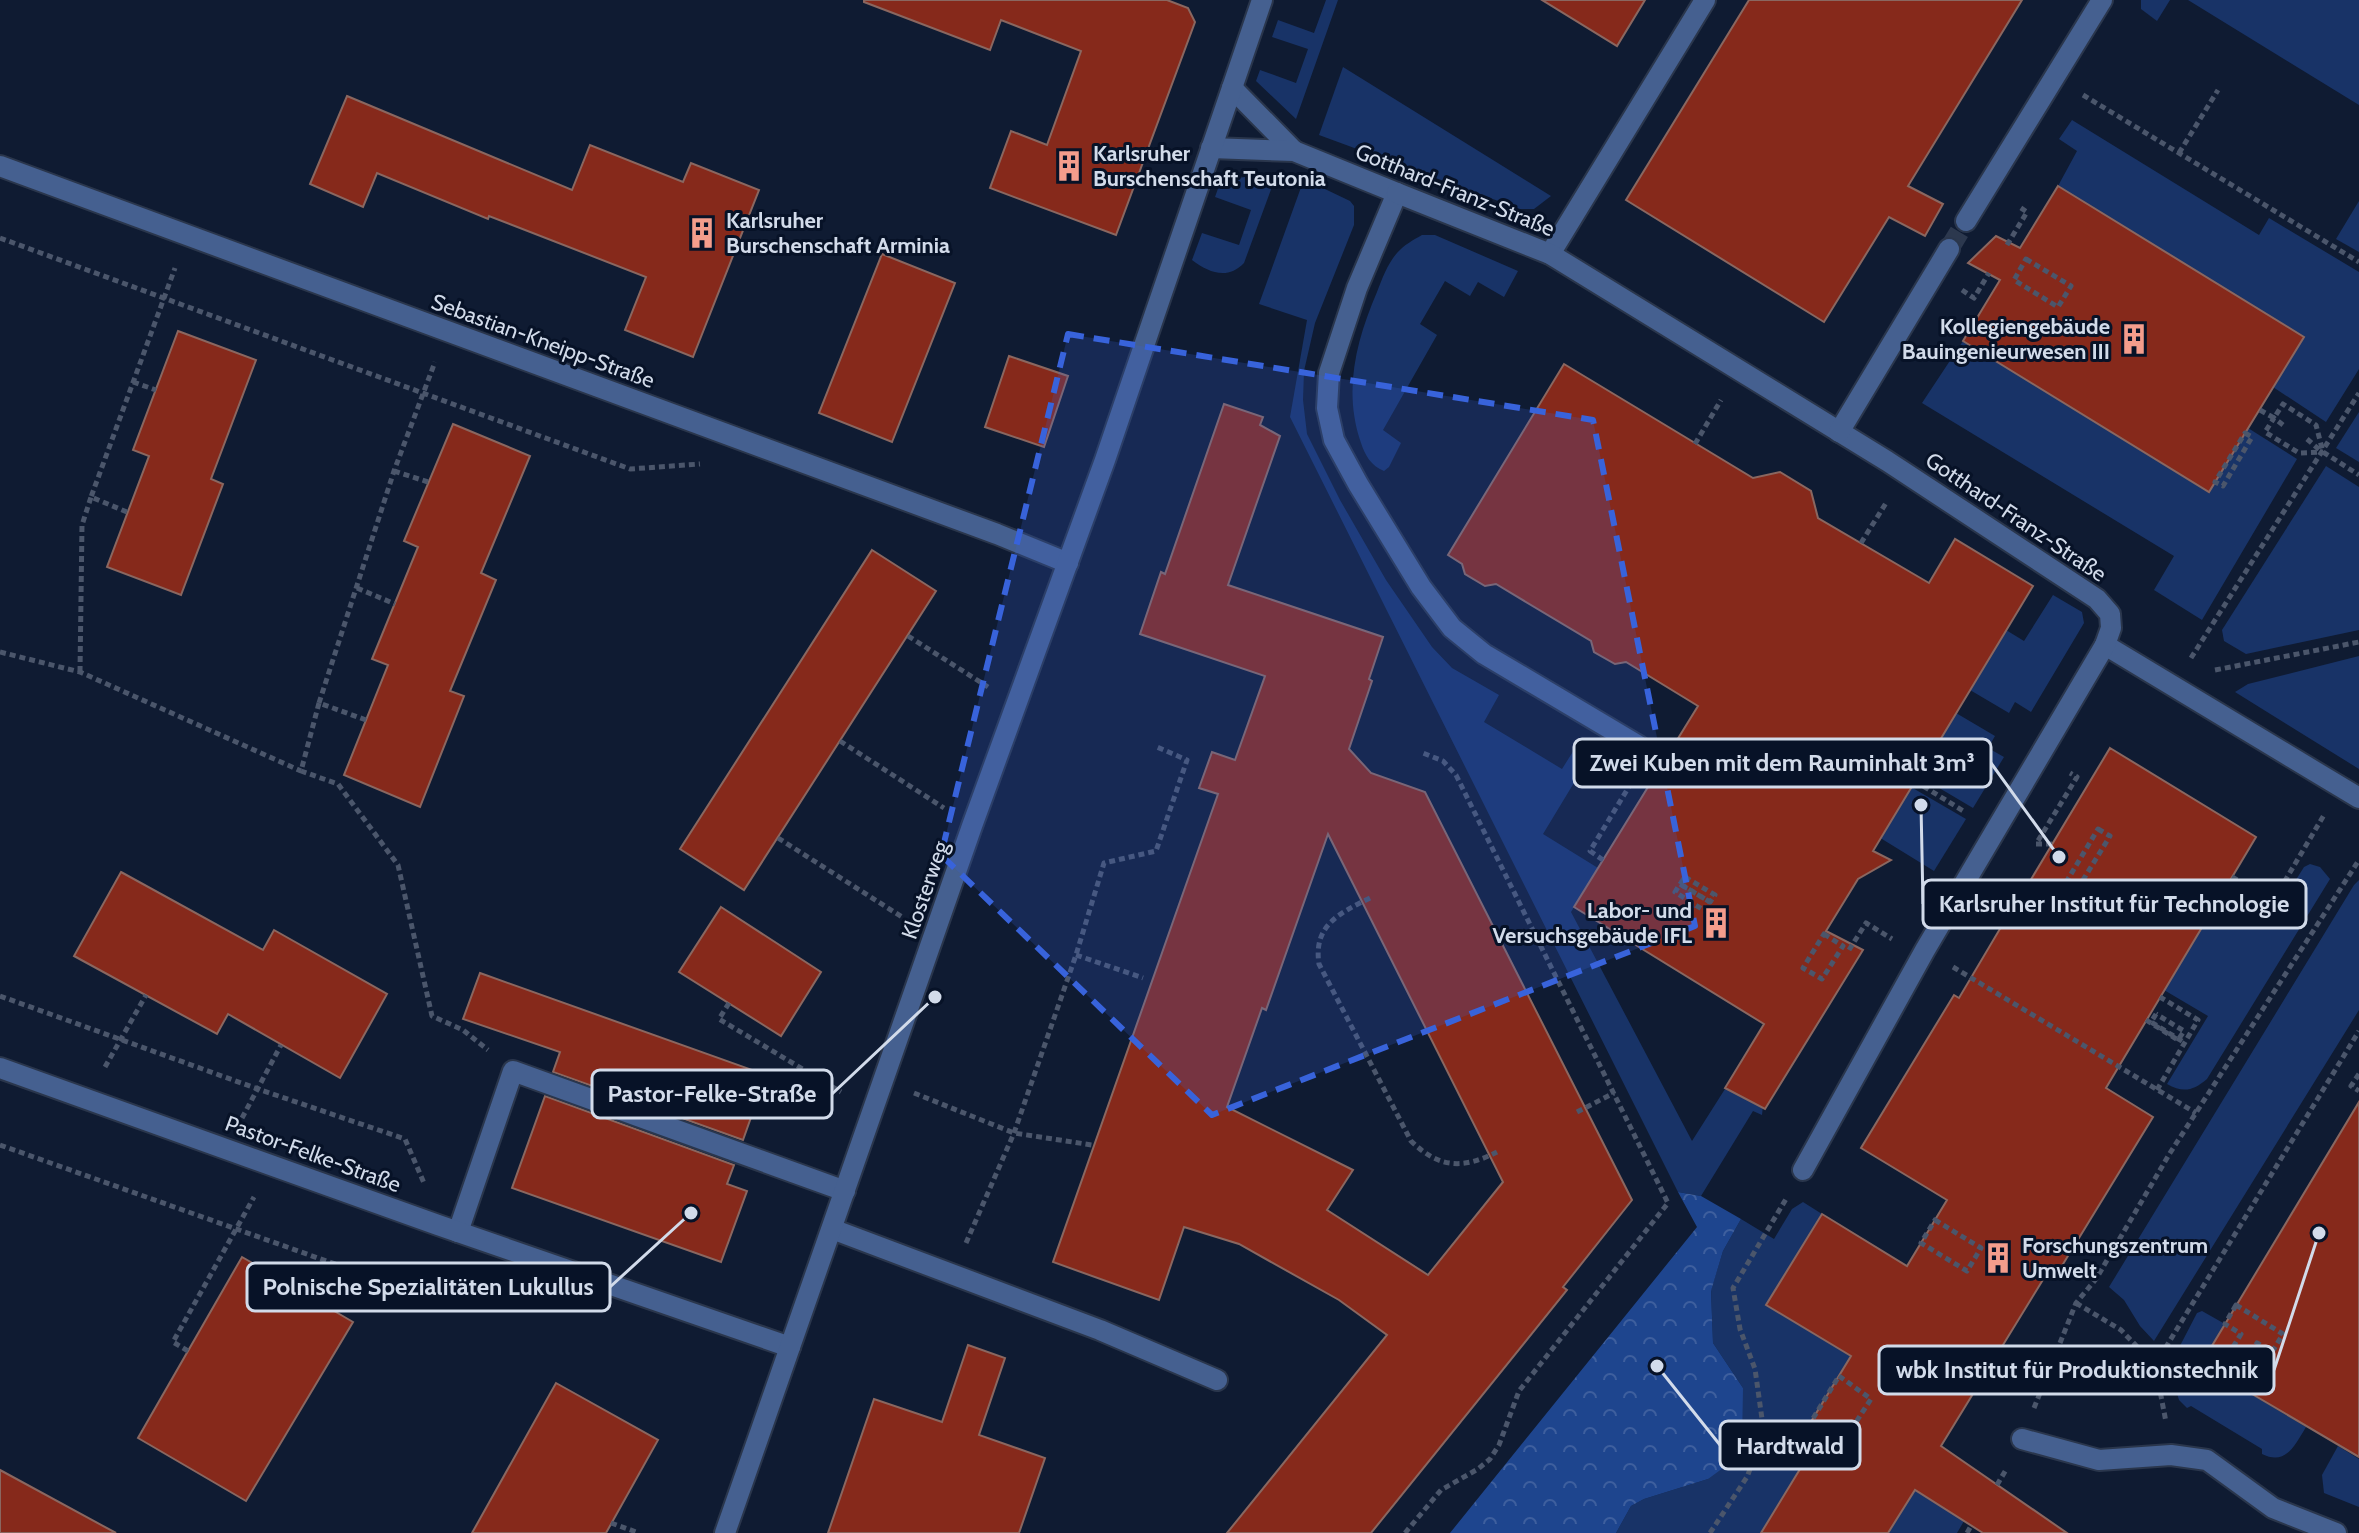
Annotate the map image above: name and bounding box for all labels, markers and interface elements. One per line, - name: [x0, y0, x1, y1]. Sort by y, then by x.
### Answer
- street label: Gotthard-Franz-Straße: [1351, 138, 1559, 242]
- place label: Karlsruher Burschenschaft Teutonia: [1093, 140, 1326, 192]
- building icon: Karlsruher Burschenschaft Teutonia: [1052, 149, 1086, 183]
- place label: Karlsruher Burschenschaft Arminia: [726, 207, 950, 259]
- building icon: Karlsruher Burschenschaft Arminia: [685, 216, 719, 250]
- street label: Sebastian-Kneipp-Straße: [428, 288, 658, 394]
- place label: Kollegiengebäude Bauingenieurwesen III: [1902, 313, 2110, 365]
- building icon: Kollegiengebäude Bauingenieurwesen III: [2117, 322, 2151, 356]
- street label: Gotthard-Franz-Straße: [1920, 446, 2112, 588]
- callout: Zwei Kuben mit dem Rauminhalt 3m³: [1574, 739, 1991, 787]
- text: Zwei Kuben mit dem Rauminhalt 3m³: [1590, 748, 1975, 777]
- street label: Klosterweg: [896, 836, 955, 943]
- callout: Karlsruher Institut für Technologie: [1923, 880, 2306, 928]
- text: Karlsruher Institut für Technologie: [1939, 889, 2289, 918]
- place label: Labor- und Versuchsgebäude IFL: [1493, 897, 1692, 949]
- building icon: Labor- und Versuchsgebäude IFL: [1699, 906, 1733, 940]
- callout: Pastor-Felke-Straße: [592, 1070, 832, 1118]
- text: Pastor-Felke-Straße: [608, 1079, 816, 1108]
- street label: Pastor-Felke-Straße: [221, 1110, 405, 1198]
- place label: Forschungszentrum Umwelt: [2022, 1232, 2208, 1284]
- building icon: Forschungszentrum Umwelt: [1981, 1241, 2015, 1275]
- callout: Polnische Spezialitäten Lukullus: [247, 1263, 610, 1311]
- text: Polnische Spezialitäten Lukullus: [262, 1272, 594, 1301]
- callout: wbk Institut für Produktionstechnik: [1879, 1346, 2274, 1394]
- text: wbk Institut für Produktionstechnik: [1896, 1355, 2259, 1384]
- callout: Hardtwald: [1720, 1421, 1860, 1469]
- text: Hardtwald: [1736, 1431, 1844, 1460]

